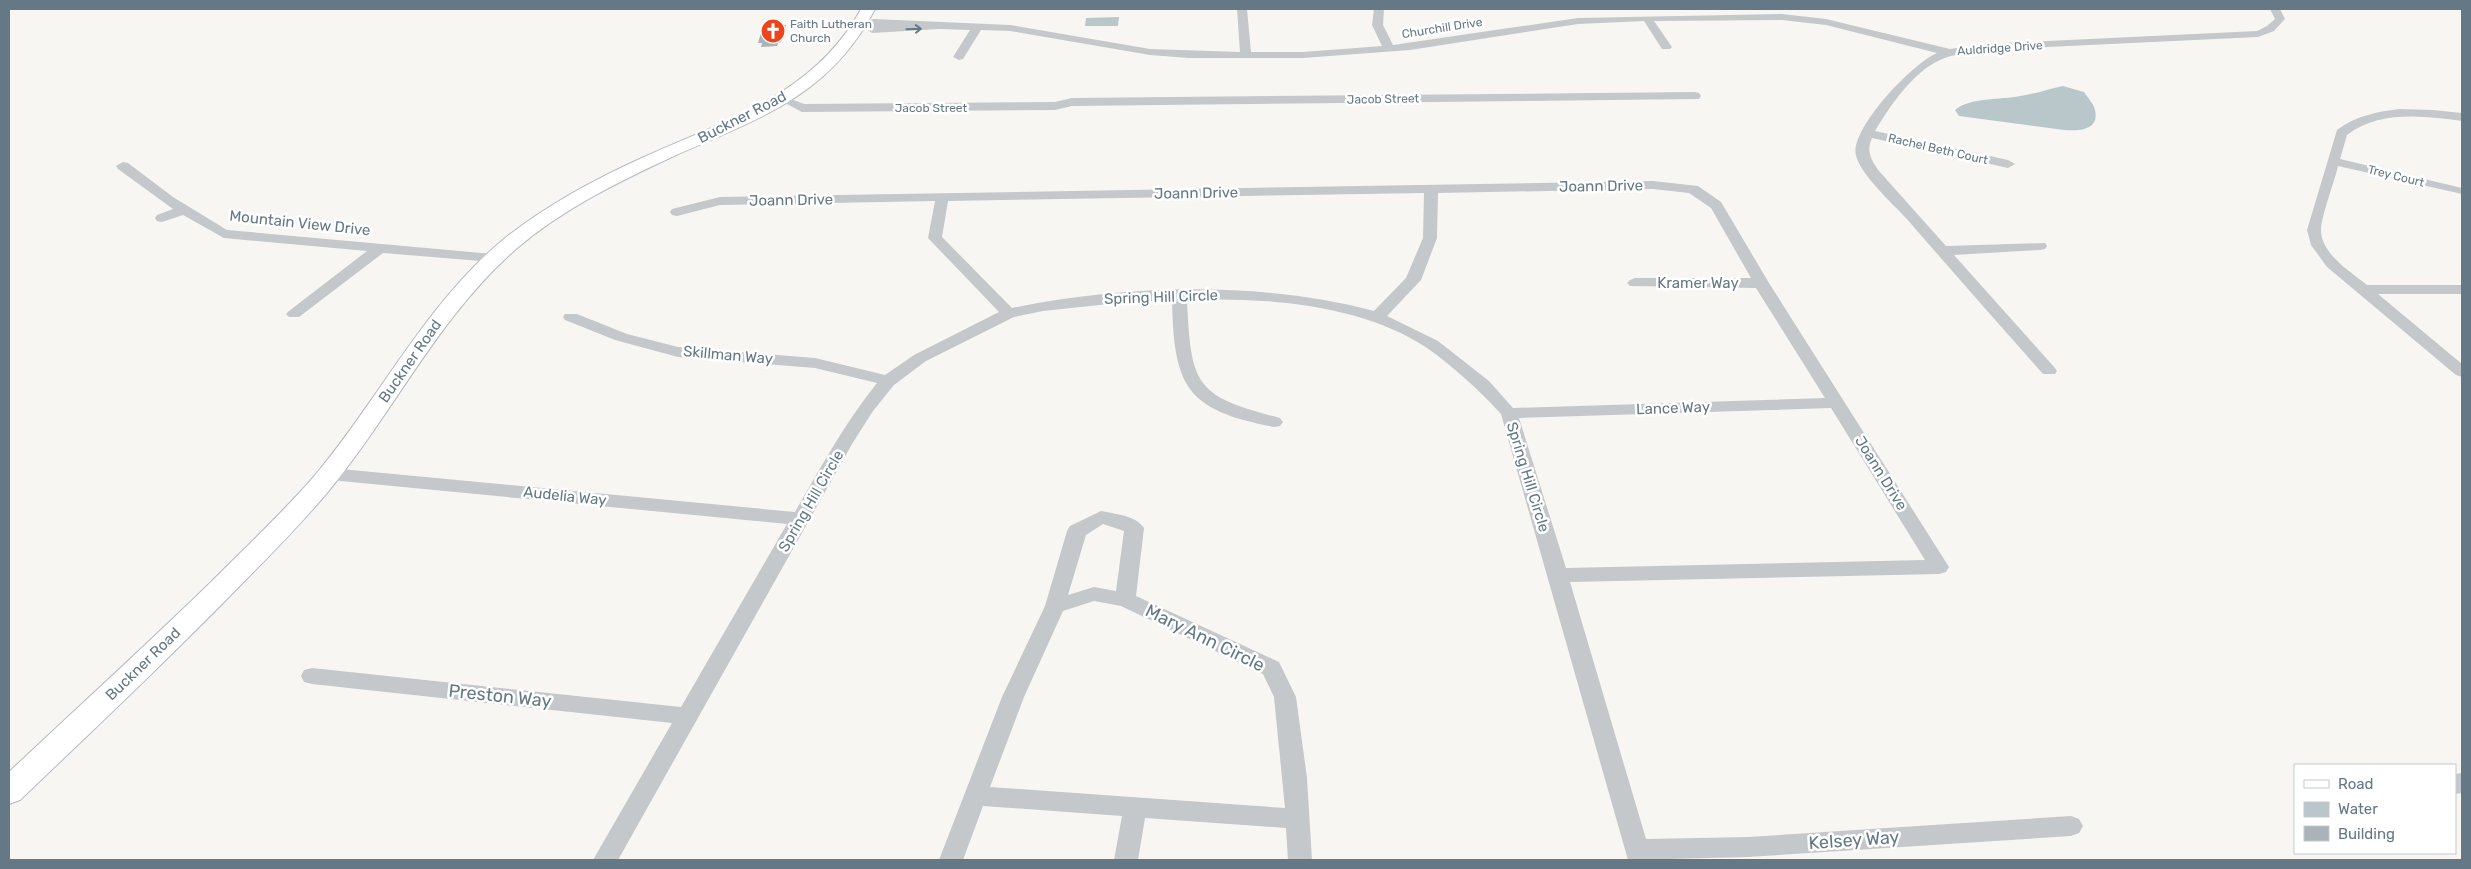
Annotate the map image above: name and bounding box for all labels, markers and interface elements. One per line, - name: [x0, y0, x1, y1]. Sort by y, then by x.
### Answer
- street label: Churchill Drive: [1401, 15, 1484, 41]
- place label: Faith Lutheran Church: [790, 17, 872, 45]
- church icon: Faith Lutheran Church: [760, 18, 786, 44]
- one-way arrow: [906, 24, 922, 33]
- street label: Auldridge Drive: [1957, 38, 2043, 58]
- street label: Buckner Road: [695, 87, 789, 147]
- street label: Jacob Street: [1347, 91, 1420, 107]
- street label: Jacob Street: [895, 101, 968, 115]
- street label: Rachel Beth Court: [1887, 131, 1990, 167]
- street label: Trey Court: [2366, 162, 2426, 190]
- street label: Joann Drive: [1559, 176, 1643, 196]
- street label: Joann Drive: [1154, 183, 1238, 203]
- street label: Joann Drive: [749, 190, 833, 210]
- street label: Mountain View Drive: [229, 207, 371, 239]
- street label: Kramer Way: [1657, 274, 1739, 292]
- street label: Spring Hill Circle: [1104, 286, 1218, 308]
- street label: Buckner Road: [375, 316, 445, 406]
- street label: Skillman Way: [682, 342, 774, 368]
- street label: Lance Way: [1636, 398, 1710, 418]
- street label: Spring Hill Circle: [1503, 420, 1553, 534]
- street label: Joann Drive: [1851, 432, 1911, 514]
- street label: Spring Hill Circle: [775, 447, 847, 555]
- street label: Audelia Way: [523, 483, 607, 509]
- street label: Mary Ann Circle: [1142, 600, 1268, 676]
- street label: Buckner Road: [102, 624, 184, 704]
- street label: Preston Way: [447, 680, 553, 712]
- legend: [2294, 764, 2456, 854]
- text: Road: [2338, 775, 2374, 793]
- text: Water: [2338, 800, 2378, 818]
- text: Building: [2338, 825, 2395, 843]
- street label: Kelsey Way: [1808, 826, 1900, 854]

